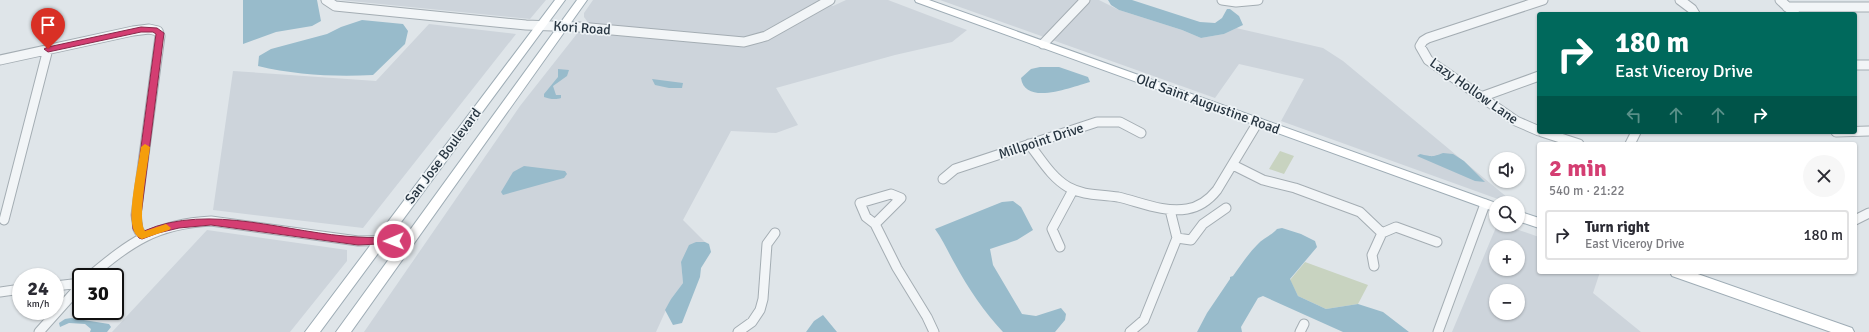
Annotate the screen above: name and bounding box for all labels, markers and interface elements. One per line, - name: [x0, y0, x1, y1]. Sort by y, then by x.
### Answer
- pin: [31, 8, 65, 49]
- icon: arrive: [37, 14, 59, 36]
- street label: Kori Road: [553, 18, 611, 38]
- text: 180 m: [1615, 26, 1689, 60]
- icon: right: [1549, 28, 1601, 80]
- street label: Lazy Hollow Lane: [1427, 54, 1521, 128]
- text: East Viceroy Drive: [1615, 60, 1753, 82]
- street label: Old Saint Augustine Road: [1134, 70, 1282, 138]
- icon: left: [1623, 104, 1645, 126]
- icon: ahead: [1665, 104, 1687, 126]
- icon: ahead: [1707, 104, 1729, 126]
- icon: right: [1749, 104, 1771, 126]
- street label: San Jose Boulevard: [401, 105, 485, 207]
- street label: Millpoint Drive: [996, 119, 1086, 163]
- map controls: [1489, 152, 1525, 320]
- button: sound: [1489, 152, 1525, 188]
- text: 2 min: [1549, 153, 1607, 183]
- button: close: [1803, 155, 1845, 197]
- text: 540 m · 21:22: [1549, 183, 1625, 199]
- button: search: [1489, 196, 1525, 232]
- text: Turn right: [1585, 218, 1650, 236]
- position arrow: [373, 220, 415, 262]
- icon: right: [1551, 224, 1573, 246]
- text: 180 m: [1803, 226, 1843, 244]
- text: East Viceroy Drive: [1585, 236, 1685, 252]
- button: +: [1489, 240, 1525, 276]
- speed limit sign: 30: [72, 268, 124, 320]
- text: 24: [27, 276, 49, 301]
- button: −: [1489, 284, 1525, 320]
- text: km/h: [27, 298, 49, 310]

